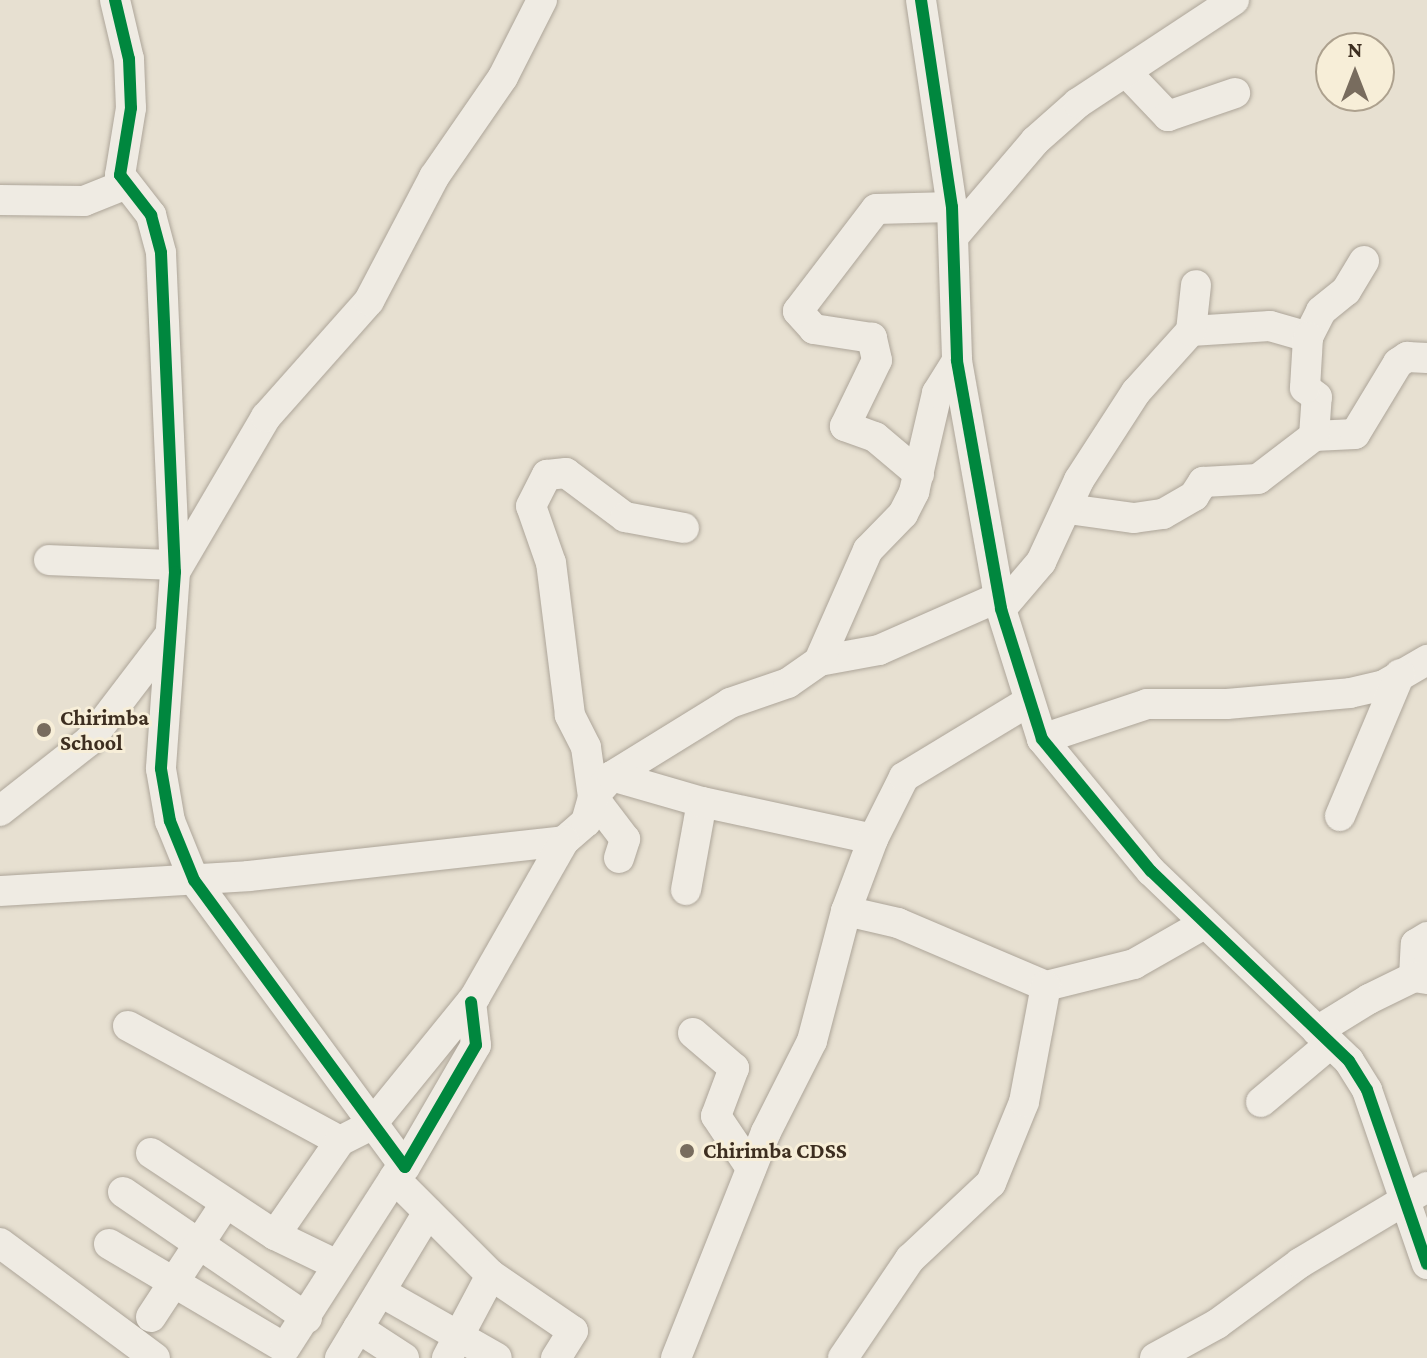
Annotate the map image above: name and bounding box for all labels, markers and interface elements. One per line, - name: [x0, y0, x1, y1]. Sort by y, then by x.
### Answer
- north arrow: [1315, 32, 1395, 112]
- text: N: [1348, 37, 1363, 62]
- place label: Chirimba School: [60, 704, 149, 756]
- marker: Chirimba School: [35, 721, 53, 739]
- place label: Chirimba CDSS: [703, 1138, 847, 1164]
- marker: Chirimba CDSS: [678, 1142, 696, 1160]

